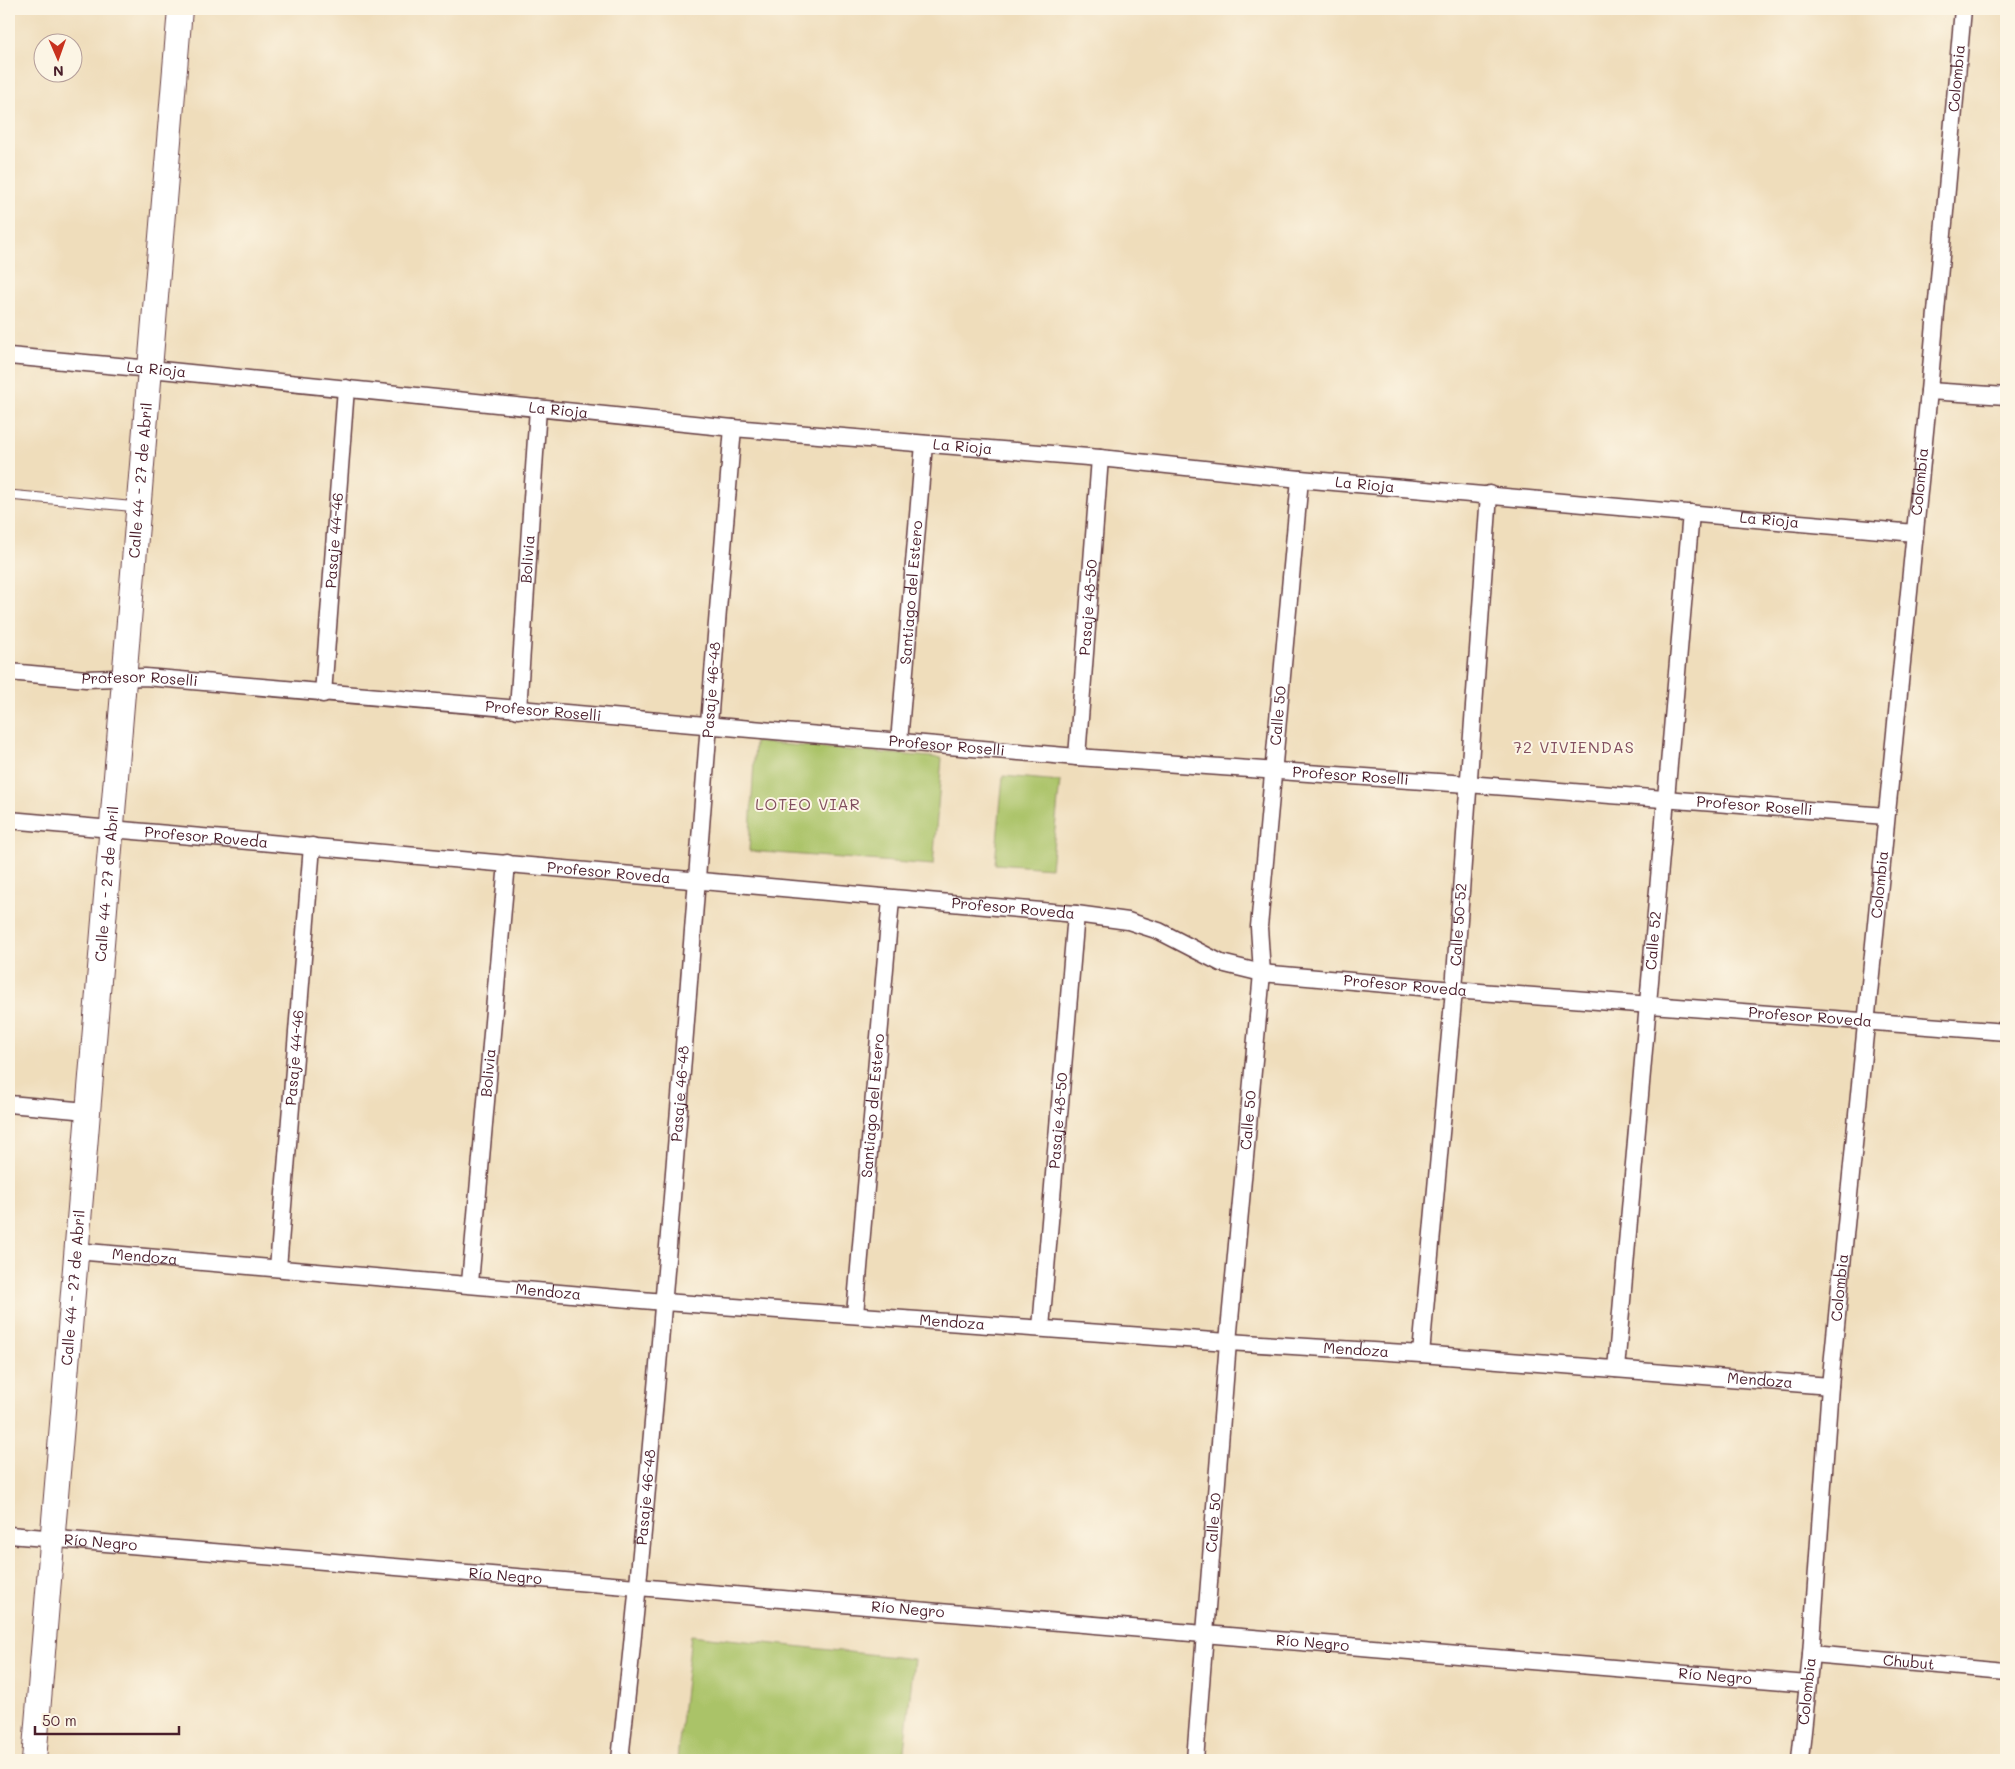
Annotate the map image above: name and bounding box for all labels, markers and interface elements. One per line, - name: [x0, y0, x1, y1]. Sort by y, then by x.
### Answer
- north arrow: [32, 32, 82, 82]
- street label: Colombia: [1943, 44, 1969, 113]
- text: N: [53, 62, 64, 81]
- street label: La Rioja: [126, 356, 187, 382]
- street label: La Rioja: [528, 396, 589, 422]
- street label: Calle 44 - 27 de Abril: [123, 402, 156, 559]
- street label: La Rioja: [932, 433, 993, 458]
- street label: Colombia: [1906, 447, 1932, 516]
- street label: La Rioja: [1334, 471, 1395, 496]
- street label: Pasaje 44-46: [320, 492, 347, 589]
- street label: La Rioja: [1739, 507, 1800, 532]
- street label: Santiago del Estero: [895, 519, 927, 665]
- street label: Bolivia: [515, 534, 539, 584]
- street label: Pasaje 48-50: [1074, 558, 1101, 656]
- street label: Pasaje 46-48: [697, 641, 724, 739]
- street label: Profesor Roselli: [81, 666, 199, 690]
- street label: Calle 50: [1265, 685, 1290, 746]
- street label: Profesor Roselli: [484, 695, 602, 725]
- street label: Profesor Roselli: [888, 730, 1006, 760]
- district label: 72 VIVIENDAS: [1513, 736, 1635, 757]
- street label: Profesor Roselli: [1292, 761, 1409, 789]
- street label: Profesor Roselli: [1696, 791, 1813, 819]
- district label: LOTEO VIAR: [755, 793, 861, 814]
- street label: Calle 44 - 27 de Abril: [90, 805, 123, 963]
- street label: Profesor Roveda: [144, 821, 269, 852]
- street label: Colombia: [1866, 850, 1892, 919]
- street label: Profesor Roveda: [546, 856, 671, 887]
- street label: Calle 50-52: [1445, 882, 1471, 967]
- street label: Profesor Roveda: [951, 892, 1076, 923]
- street label: Calle 52: [1640, 910, 1665, 971]
- street label: Profesor Roveda: [1343, 969, 1468, 1000]
- street label: Profesor Roveda: [1748, 1001, 1873, 1031]
- street label: Pasaje 44-46: [280, 1009, 308, 1106]
- street label: Santiago del Estero: [856, 1033, 888, 1179]
- street label: Pasaje 46-48: [666, 1045, 693, 1143]
- street label: Bolivia: [475, 1048, 500, 1098]
- street label: Pasaje 48-50: [1043, 1072, 1072, 1170]
- street label: Calle 50: [1235, 1089, 1260, 1151]
- street label: Calle 44 - 27 de Abril: [56, 1209, 89, 1366]
- street label: Mendoza: [111, 1243, 178, 1269]
- street label: Colombia: [1825, 1253, 1852, 1322]
- street label: Mendoza: [515, 1278, 582, 1304]
- street label: Mendoza: [919, 1309, 986, 1334]
- street label: Mendoza: [1323, 1337, 1390, 1361]
- street label: Mendoza: [1727, 1367, 1794, 1392]
- street label: Pasaje 46-48: [631, 1448, 660, 1546]
- street label: Calle 50: [1200, 1492, 1225, 1553]
- street label: Río Negro: [63, 1529, 138, 1555]
- street label: Río Negro: [468, 1562, 543, 1588]
- street label: Río Negro: [871, 1595, 946, 1621]
- street label: Río Negro: [1275, 1629, 1350, 1655]
- street label: Chubut: [1882, 1649, 1935, 1674]
- street label: Colombia: [1793, 1657, 1820, 1726]
- street label: Río Negro: [1678, 1662, 1753, 1688]
- scale bar: [35, 1704, 179, 1736]
- text: 50 m: [42, 1710, 77, 1730]

